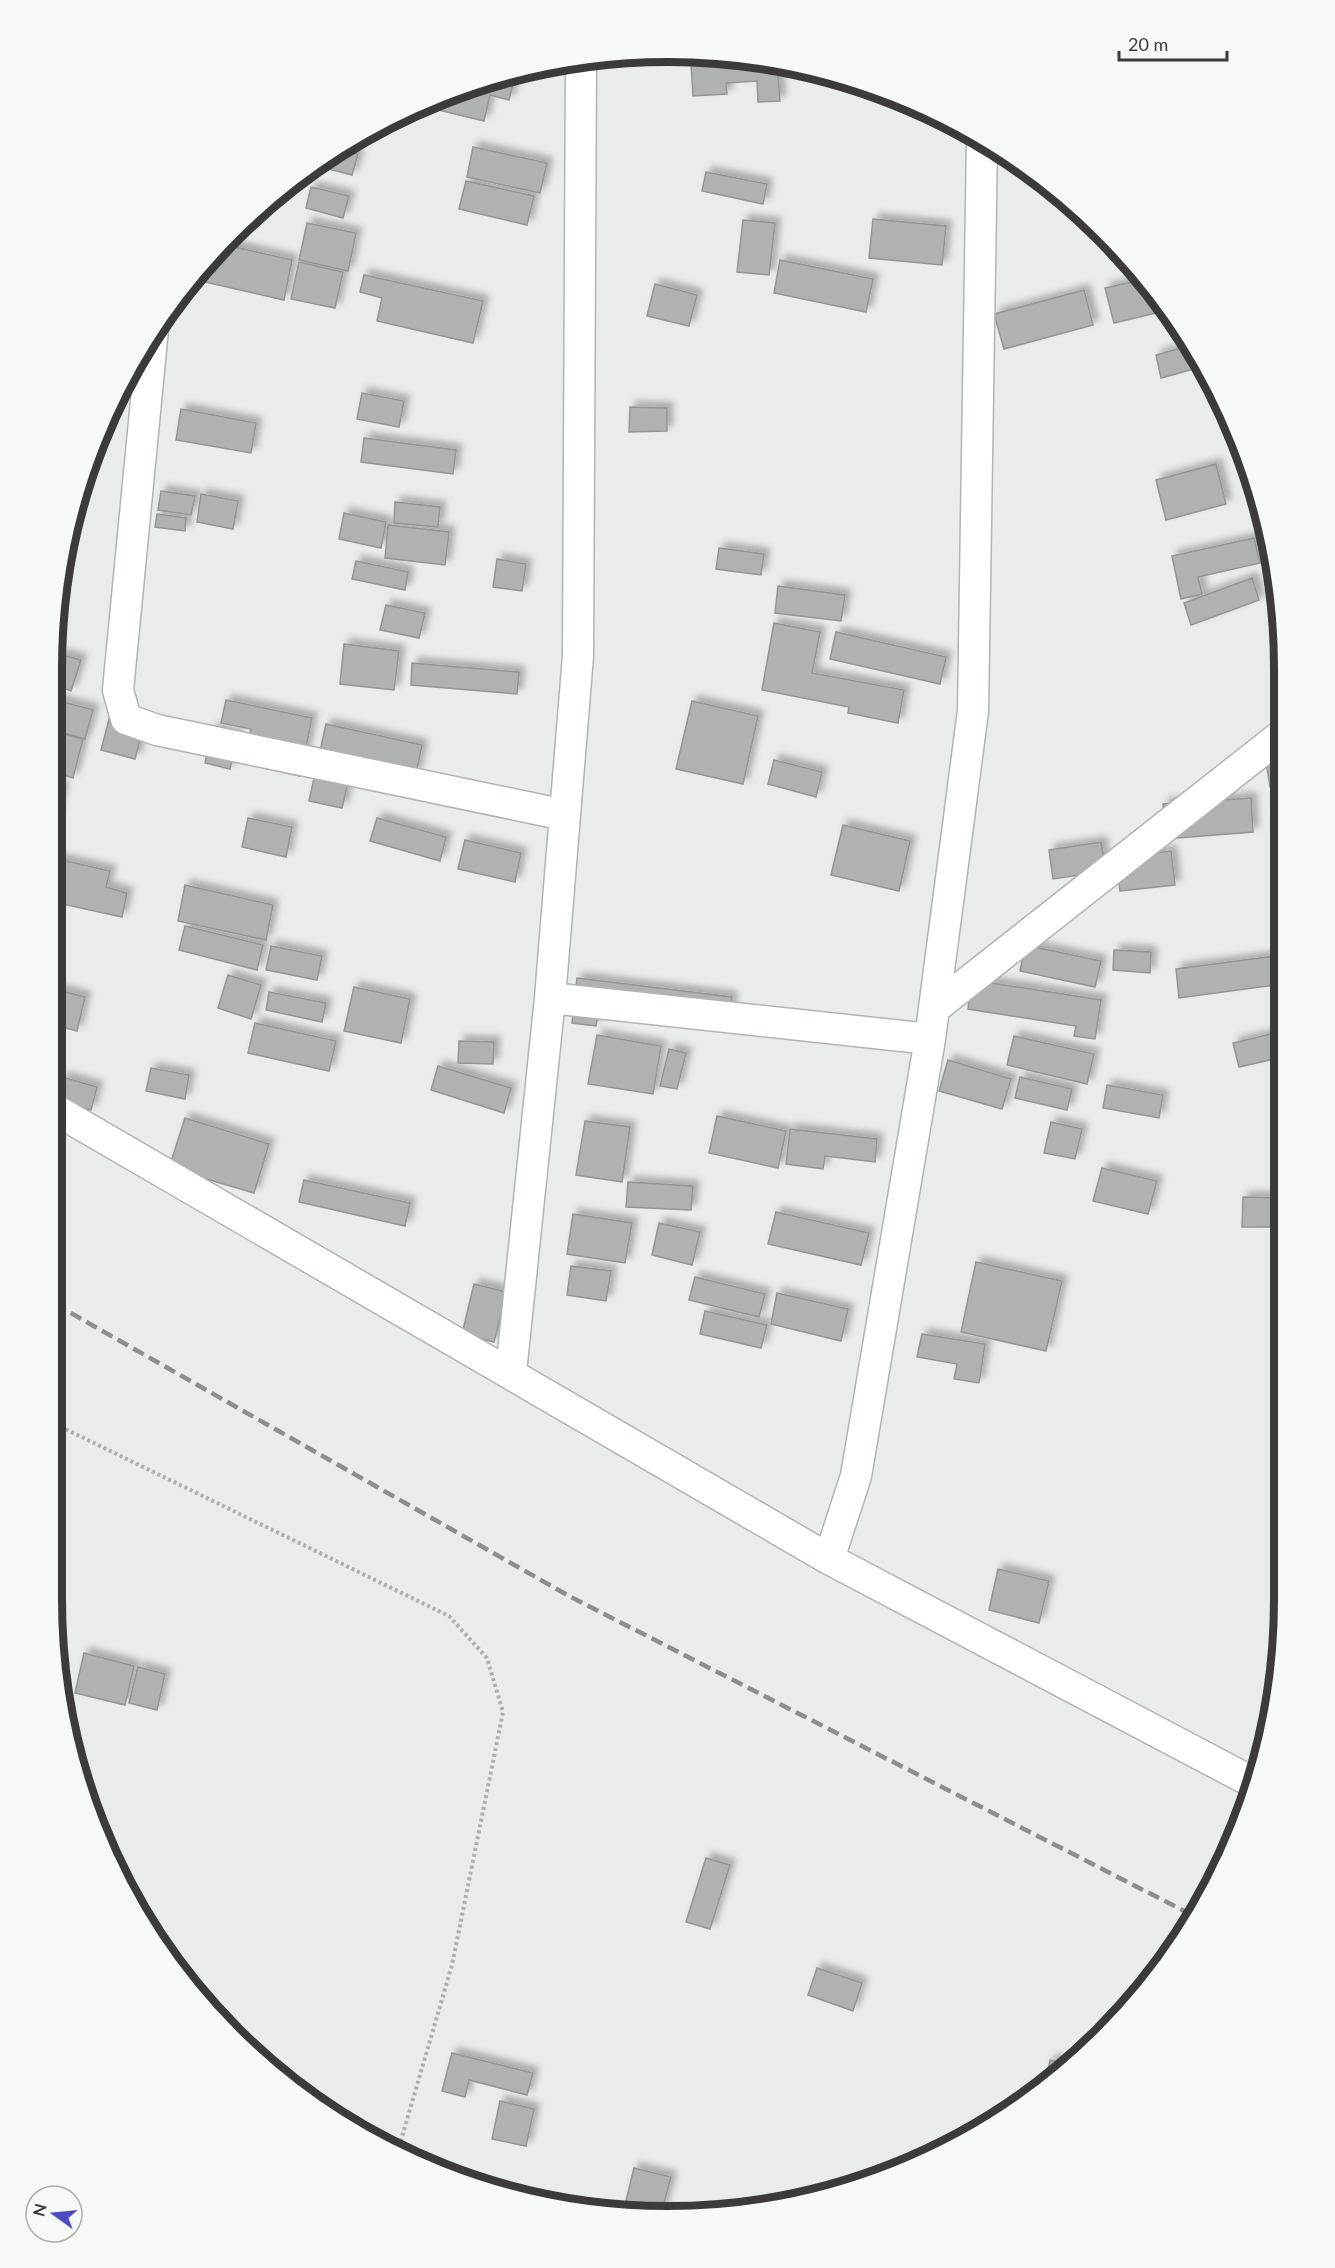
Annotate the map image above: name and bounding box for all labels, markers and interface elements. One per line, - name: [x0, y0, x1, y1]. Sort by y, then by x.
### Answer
- scale bar: [1119, 24, 1227, 62]
- text: 20 m: [1128, 33, 1168, 55]
- north arrow: [24, 2184, 84, 2244]
- text: N: [28, 2202, 50, 2218]

